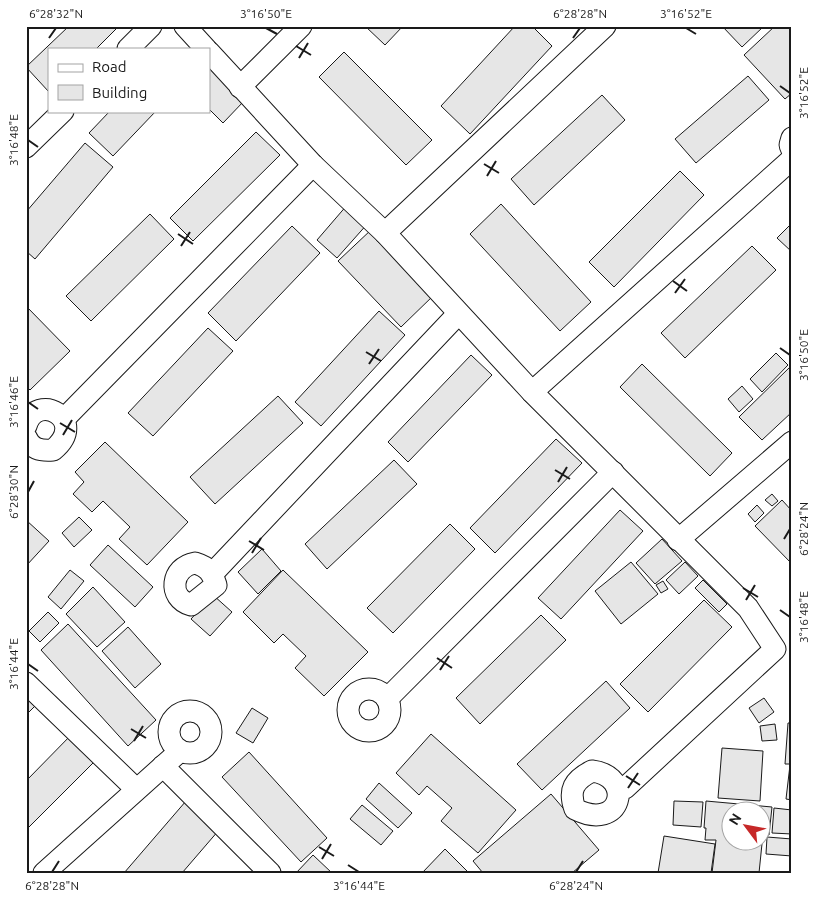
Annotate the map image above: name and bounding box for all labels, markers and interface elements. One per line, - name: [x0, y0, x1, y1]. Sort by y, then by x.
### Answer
- text: 6°28'32"N: [29, 7, 83, 20]
- text: 3°16'50"E: [240, 7, 292, 20]
- text: 6°28'28"N: [553, 7, 607, 20]
- text: 3°16'52"E: [660, 7, 712, 20]
- legend: [48, 48, 210, 112]
- text: Road: [92, 58, 127, 75]
- text: 3°16'52"E: [797, 67, 810, 119]
- text: Building: [92, 84, 147, 101]
- text: 3°16'48"E: [7, 114, 20, 166]
- text: 3°16'50"E: [797, 329, 810, 381]
- text: 3°16'46"E: [7, 376, 20, 428]
- text: 6°28'30"N: [7, 465, 20, 519]
- text: 6°28'24"N: [797, 502, 810, 556]
- text: 3°16'48"E: [797, 591, 810, 643]
- text: 3°16'44"E: [7, 638, 20, 690]
- north arrow: [720, 802, 770, 852]
- text: N: [725, 810, 745, 828]
- text: 6°28'28"N: [25, 879, 79, 892]
- text: 3°16'44"E: [333, 879, 385, 892]
- text: 6°28'24"N: [549, 879, 603, 892]

